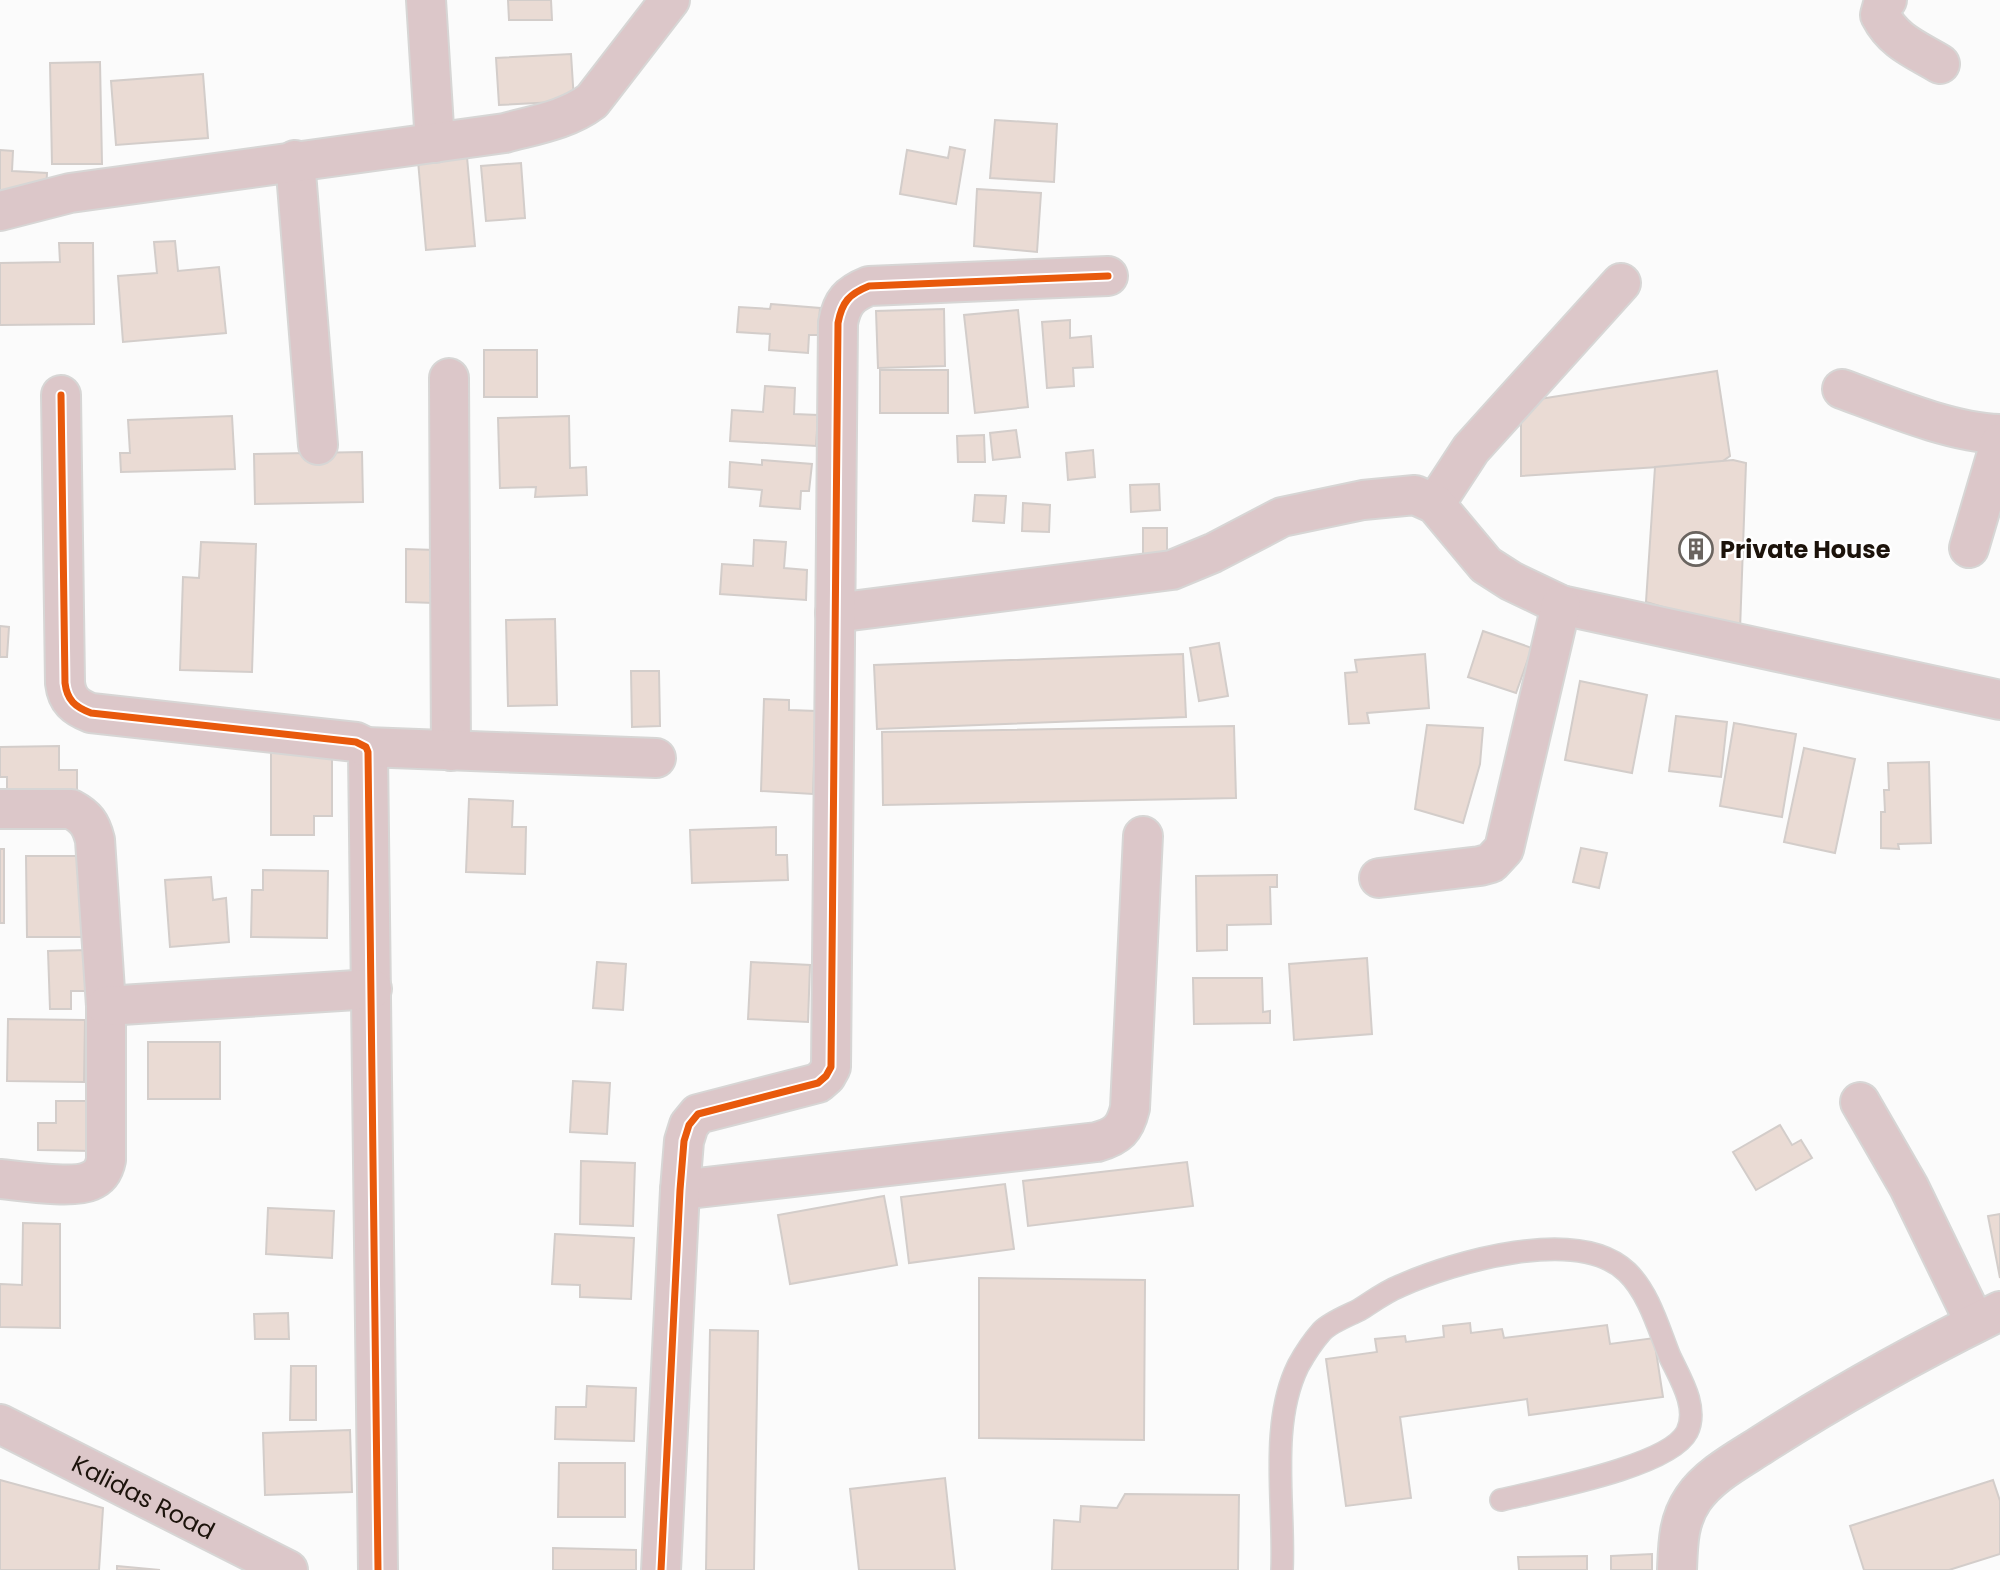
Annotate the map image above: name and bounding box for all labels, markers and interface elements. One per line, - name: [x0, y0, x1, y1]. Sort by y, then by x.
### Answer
- building icon: Private House: [1677, 530, 1715, 568]
- place label: Private House: [1720, 533, 1891, 566]
- street label: Kalidas Road: [66, 1447, 221, 1547]

